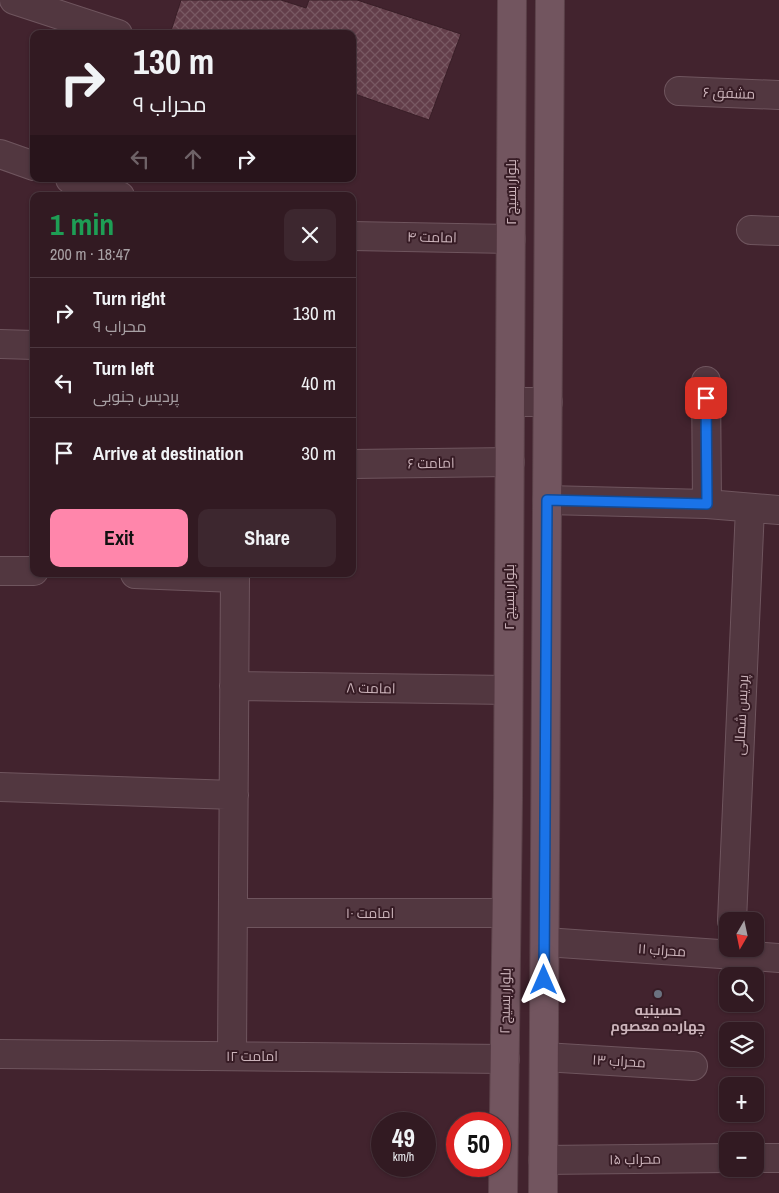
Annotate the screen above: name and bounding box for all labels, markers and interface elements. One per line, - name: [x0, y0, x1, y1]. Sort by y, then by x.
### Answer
- text: 130 m: [133, 38, 214, 85]
- icon: right: [50, 50, 115, 115]
- street label: مشفق ۶: [702, 83, 756, 103]
- text: محراب ۹: [133, 89, 207, 119]
- icon: left: [126, 145, 154, 173]
- icon: ahead: [179, 145, 207, 173]
- icon: right: [232, 145, 260, 173]
- street label: بلوار بسیج ۲: [502, 159, 520, 225]
- text: 1 min: [50, 204, 114, 244]
- button: close: [284, 209, 336, 261]
- street label: امامت ۴: [407, 228, 457, 246]
- text: 200 m · 18:47: [50, 243, 130, 265]
- text: Turn right: [93, 285, 165, 311]
- icon: right: [50, 299, 78, 327]
- text: 130 m: [293, 300, 336, 326]
- text: محراب ۹: [93, 315, 147, 337]
- text: Turn left: [93, 355, 154, 381]
- icon: left: [50, 369, 78, 397]
- text: 40 m: [301, 370, 336, 396]
- pin: [685, 377, 727, 419]
- icon: arrive: [692, 384, 720, 412]
- text: پردیس جنوبی: [93, 385, 179, 407]
- icon: arrive: [50, 439, 78, 467]
- text: Arrive at destination: [93, 440, 244, 466]
- text: 30 m: [301, 440, 336, 466]
- street label: امامت ۶: [407, 454, 455, 472]
- button: Exit: [50, 509, 188, 567]
- button: Share: [198, 509, 336, 567]
- street label: بلوار بسیج ۲: [500, 564, 518, 630]
- street label: پردیس شمالی: [730, 674, 753, 756]
- street label: امامت ۸: [346, 679, 396, 697]
- street label: امامت ۱۰: [346, 904, 394, 922]
- north arrow: [719, 912, 764, 958]
- map controls: [719, 912, 764, 1177]
- street label: محراب ۱۱: [637, 939, 687, 961]
- position arrow: [517, 953, 569, 1005]
- button: search: [719, 967, 764, 1012]
- street label: بلوار بسیج ۲: [495, 968, 515, 1034]
- marker: حسینیه چهارده معصوم: [652, 988, 664, 1000]
- place label: حسینیه چهارده معصوم: [611, 1001, 705, 1037]
- button: layers: [719, 1022, 764, 1067]
- street label: امامت ۱۲: [226, 1047, 278, 1065]
- street label: محراب ۱۳: [592, 1051, 646, 1071]
- button: +: [719, 1077, 764, 1122]
- speed limit sign: 50: [446, 1112, 511, 1177]
- text: 49: [392, 1121, 415, 1155]
- button: −: [719, 1132, 764, 1177]
- text: km/h: [393, 1149, 414, 1165]
- street label: محراب ۱۵: [609, 1150, 661, 1168]

